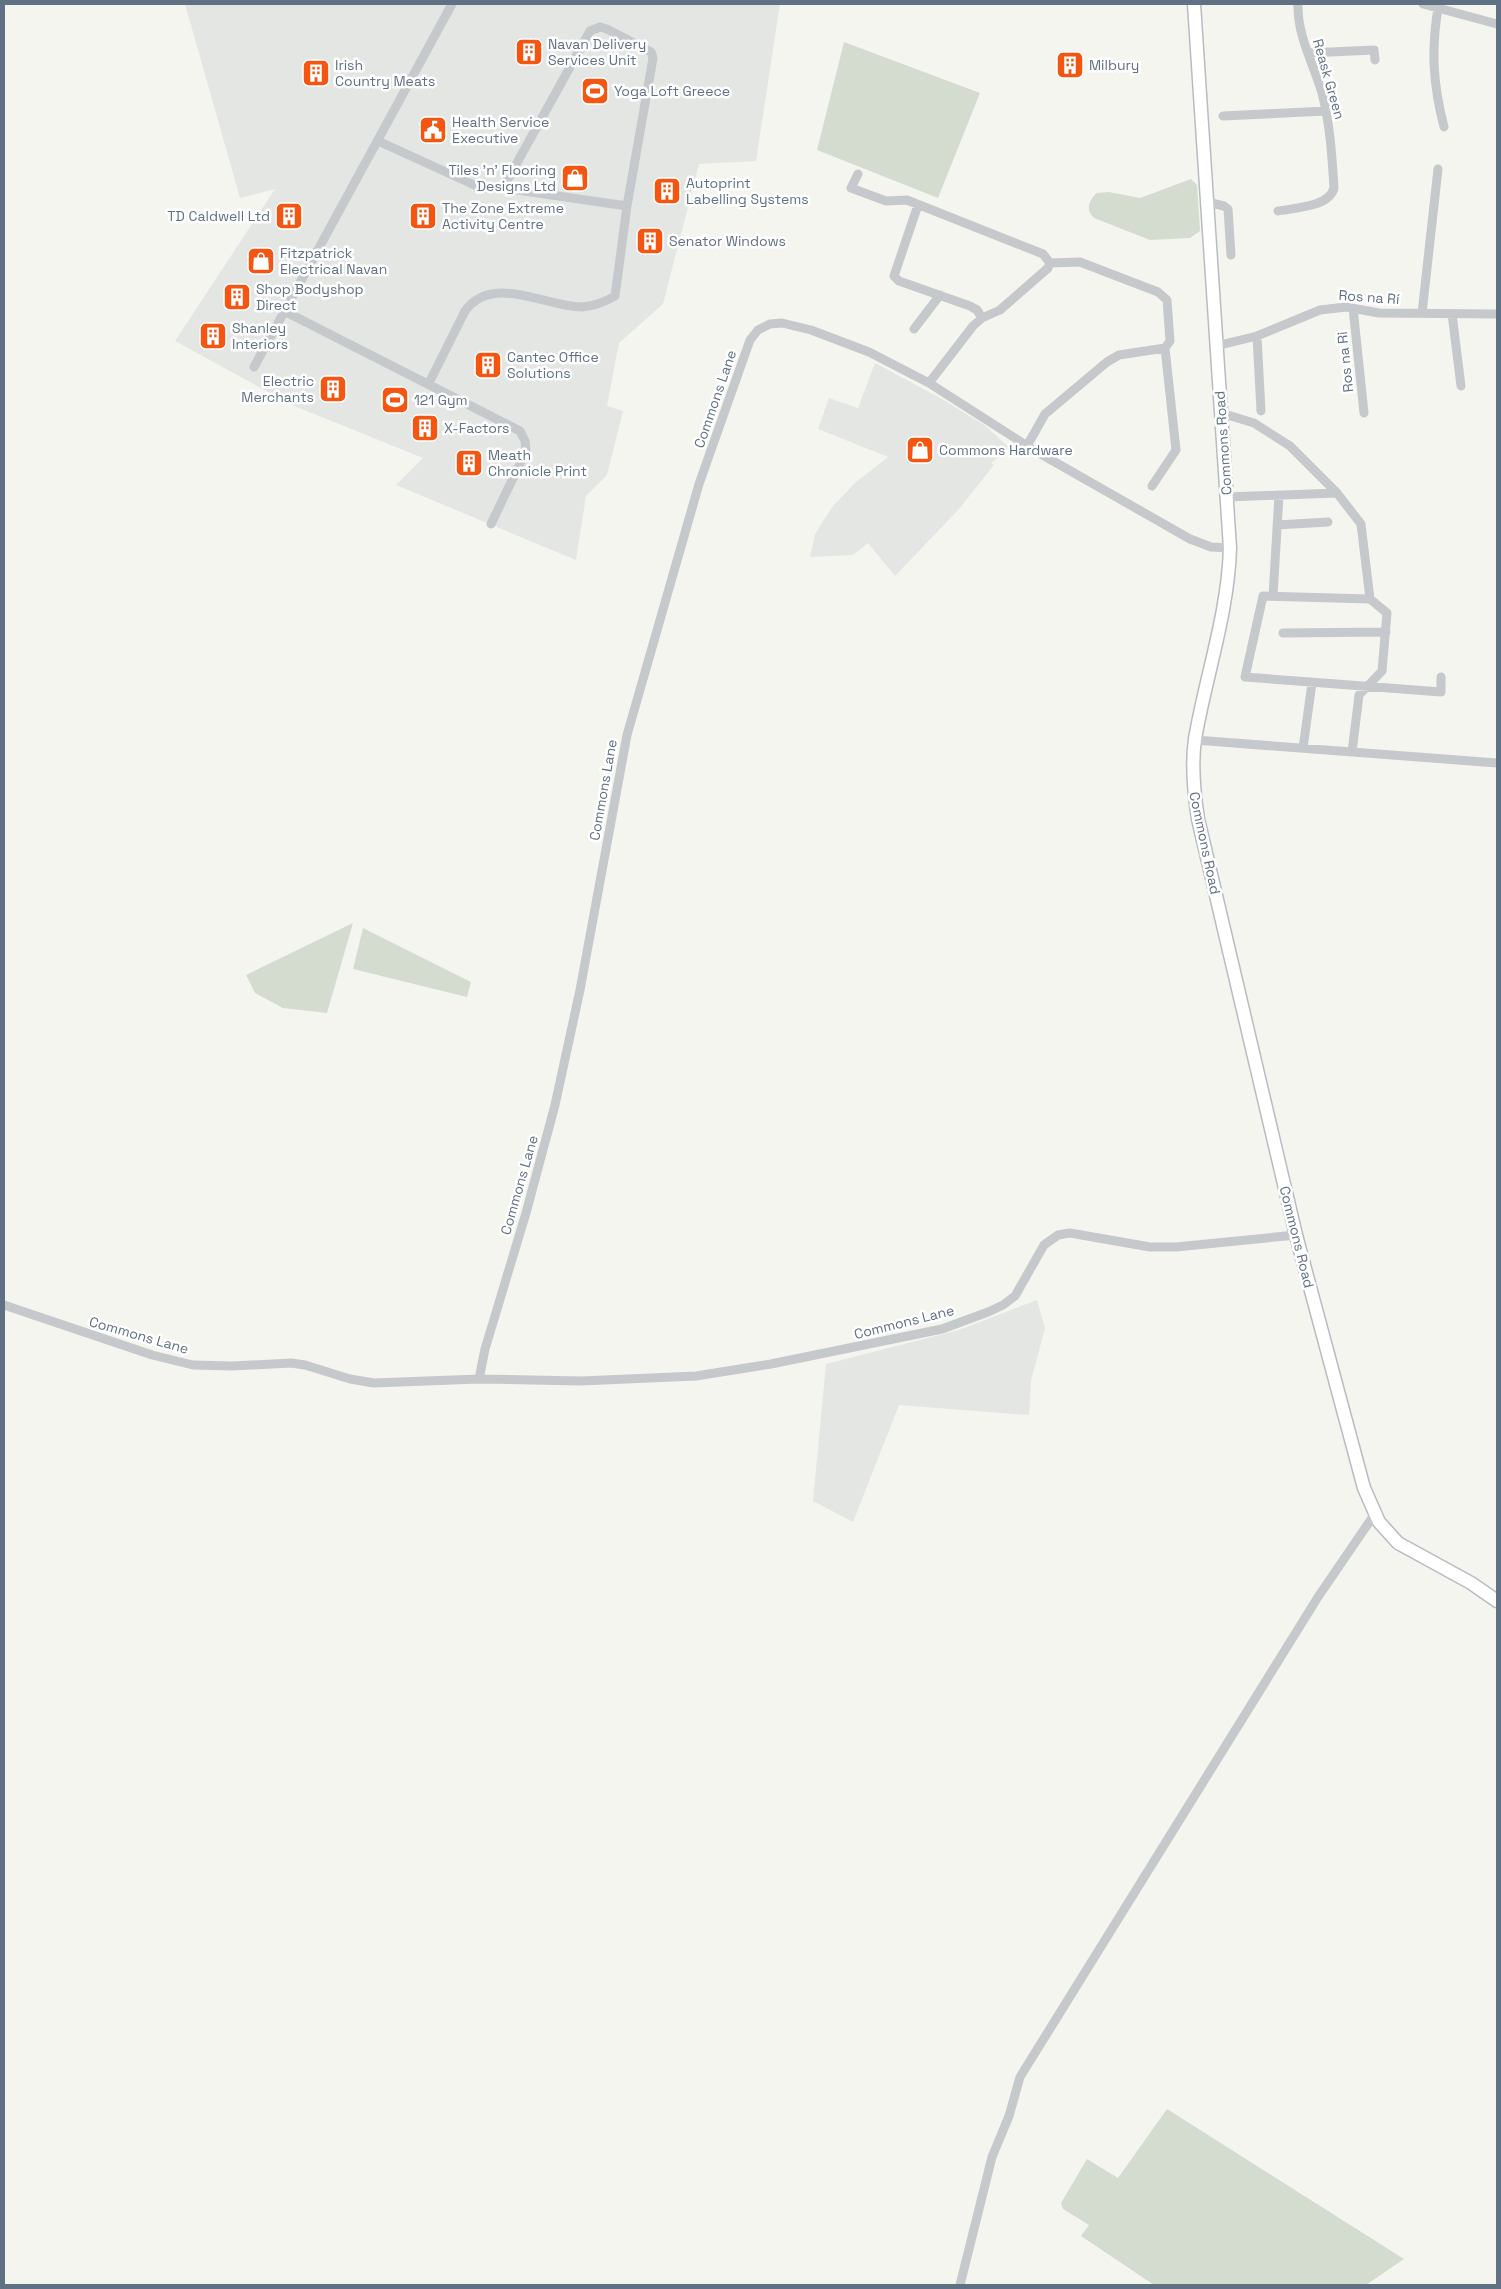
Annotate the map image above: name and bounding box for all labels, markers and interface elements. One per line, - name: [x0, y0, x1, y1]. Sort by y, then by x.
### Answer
- place label: Navan Delivery Services Unit: [548, 35, 646, 69]
- building icon: Navan Delivery Services Unit: [514, 37, 544, 67]
- street label: Reask Green: [1309, 37, 1349, 121]
- building icon: Milbury: [1055, 50, 1085, 80]
- place label: Irish Country Meats: [335, 56, 435, 90]
- place label: Milbury: [1089, 56, 1139, 74]
- building icon: Irish Country Meats: [301, 58, 331, 88]
- sports icon: Yoga Loft Greece: [580, 76, 610, 106]
- place label: Yoga Loft Greece: [614, 82, 730, 100]
- place label: Health Service Executive: [452, 113, 549, 147]
- public building icon: Health Service Executive: [418, 115, 448, 145]
- place label: Tiles 'n' Flooring Designs Ltd: [448, 161, 556, 195]
- shop icon: Tiles 'n' Flooring Designs Ltd: [560, 163, 590, 193]
- place label: Autoprint Labelling Systems: [686, 174, 809, 208]
- building icon: Autoprint Labelling Systems: [652, 176, 682, 206]
- place label: The Zone Extreme Activity Centre: [442, 199, 564, 233]
- building icon: TD Caldwell Ltd: [274, 201, 304, 231]
- building icon: The Zone Extreme Activity Centre: [408, 201, 438, 231]
- place label: TD Caldwell Ltd: [167, 207, 270, 225]
- building icon: Senator Windows: [635, 226, 665, 256]
- place label: Senator Windows: [669, 232, 786, 250]
- place label: Fitzpatrick Electrical Navan: [280, 244, 387, 278]
- shop icon: Fitzpatrick Electrical Navan: [246, 246, 276, 276]
- place label: Shop Bodyshop Direct: [256, 280, 364, 314]
- building icon: Shop Bodyshop Direct: [222, 282, 252, 312]
- street label: Ros na Rí: [1338, 286, 1401, 308]
- place label: Shanley Interiors: [232, 319, 288, 353]
- building icon: Shanley Interiors: [198, 321, 228, 351]
- street label: Ros na Ri: [1333, 331, 1357, 393]
- place label: Cantec Office Solutions: [507, 348, 599, 382]
- street label: Commons Lane: [690, 348, 740, 450]
- building icon: Cantec Office Solutions: [473, 350, 503, 380]
- place label: Electric Merchants: [241, 372, 314, 406]
- building icon: Electric Merchants: [318, 374, 348, 404]
- sports icon: 121 Gym: [380, 385, 410, 415]
- street label: Commons Road: [1210, 390, 1236, 496]
- place label: 121 Gym: [414, 391, 468, 409]
- building icon: X-Factors: [410, 413, 440, 443]
- place label: X-Factors: [444, 419, 509, 437]
- shop icon: Commons Hardware: [905, 435, 935, 465]
- place label: Commons Hardware: [939, 441, 1073, 459]
- place label: Meath Chronicle Print: [488, 446, 587, 480]
- building icon: Meath Chronicle Print: [454, 448, 484, 478]
- street label: Commons Lane: [585, 738, 621, 842]
- street label: Commons Road: [1185, 790, 1225, 896]
- street label: Commons Lane: [496, 1133, 542, 1237]
- street label: Commons Road: [1276, 1184, 1318, 1290]
- street label: Commons Lane: [852, 1301, 956, 1343]
- street label: Commons Lane: [87, 1312, 191, 1358]

